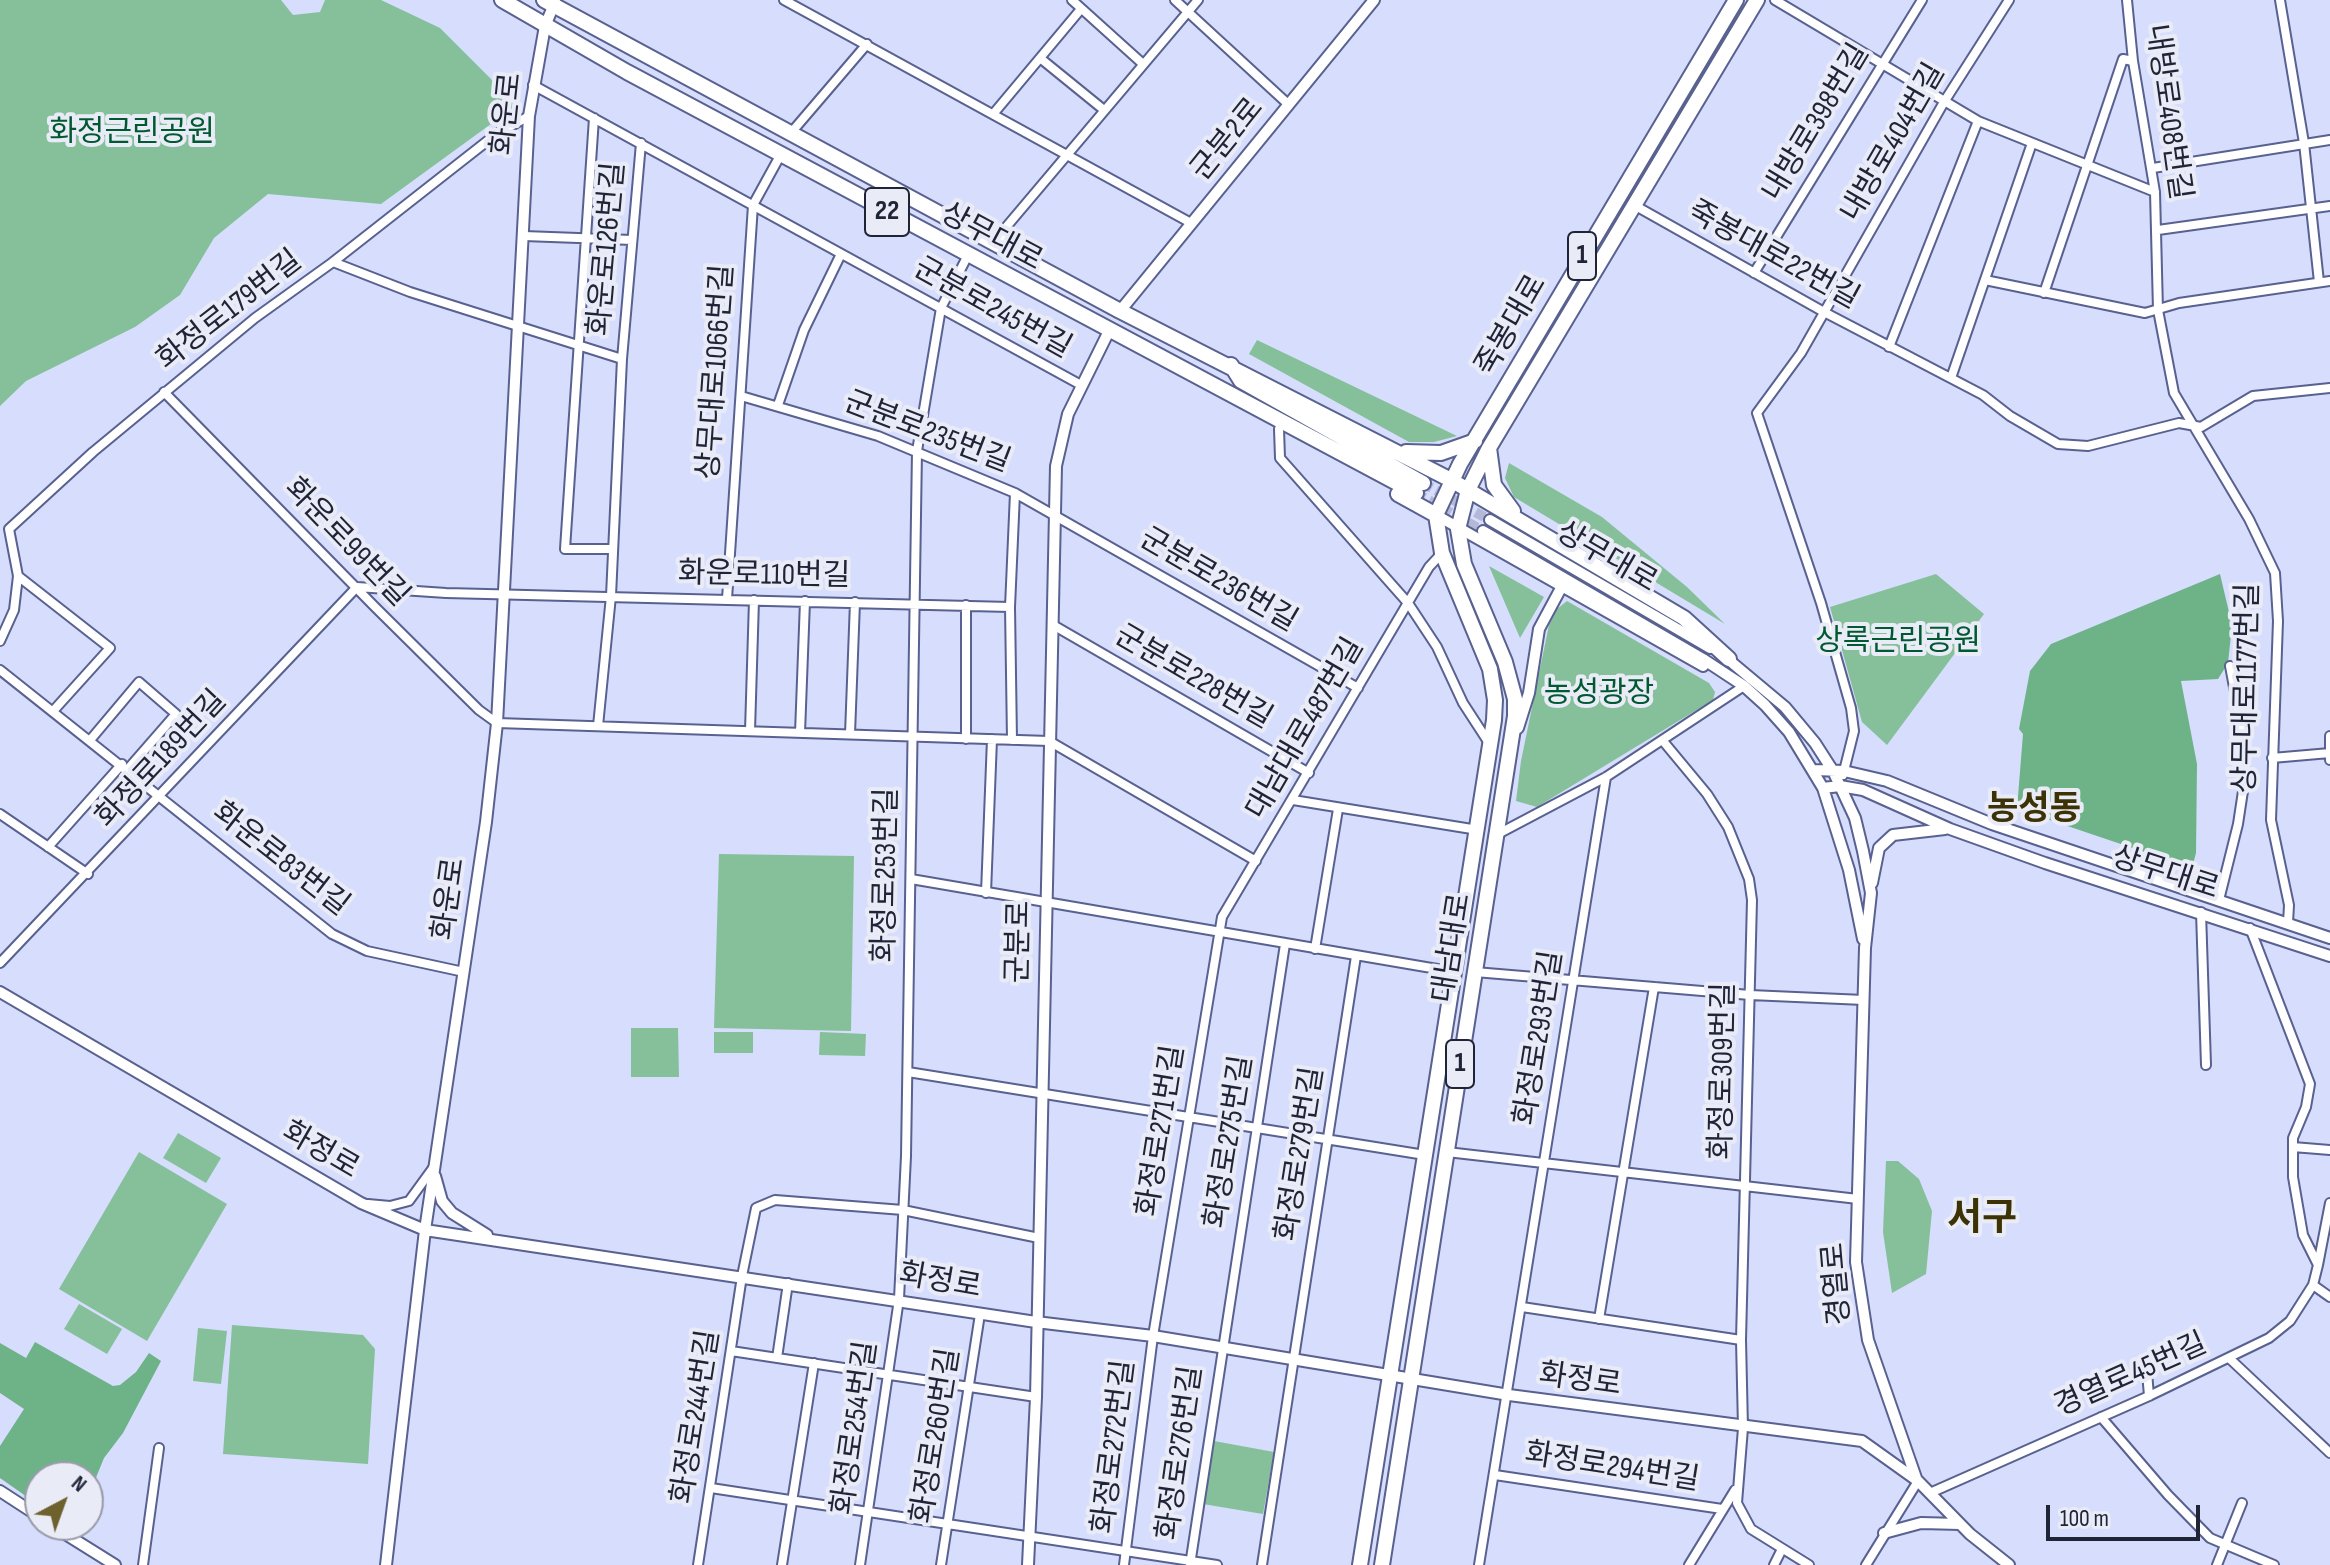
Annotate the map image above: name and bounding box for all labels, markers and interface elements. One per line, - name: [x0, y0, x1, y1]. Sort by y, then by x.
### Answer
- street label: 내방로408번길: [2137, 22, 2197, 202]
- street label: 내방로398번길: [1756, 38, 1878, 208]
- street label: 내방로404번길: [1834, 58, 1954, 228]
- street label: 화운로: [486, 71, 530, 157]
- street label: 군분2로: [1184, 92, 1272, 188]
- park label: 화정근린공원: [49, 115, 215, 151]
- street label: 화운로126번길: [582, 161, 634, 337]
- road number: 22: [865, 188, 909, 236]
- street label: 죽봉대로22번길: [1681, 194, 1865, 318]
- street label: 상무대로: [934, 196, 1048, 280]
- road number: 1: [1568, 232, 1596, 280]
- street label: 화정로179번길: [150, 243, 310, 379]
- street label: 군분로245번길: [907, 251, 1077, 367]
- street label: 상무대로1066번길: [692, 263, 742, 481]
- street label: 죽봉대로: [1469, 269, 1555, 383]
- street label: 군분로235번길: [839, 385, 1015, 481]
- street label: 화운로99번길: [276, 471, 416, 615]
- street label: 상무대로: [1549, 515, 1663, 601]
- street label: 군분로236번길: [1133, 521, 1303, 641]
- street label: 화운로110번길: [678, 556, 850, 596]
- street label: 상무대로1177번길: [2228, 582, 2268, 794]
- street label: 군분로228번길: [1108, 618, 1278, 738]
- park label: 상록근린공원: [1815, 624, 1981, 660]
- street label: 대남대로487번길: [1240, 632, 1372, 826]
- park label: 농성광장: [1544, 676, 1654, 712]
- street label: 화정로189번길: [89, 684, 235, 836]
- street label: 화정로253번길: [867, 787, 907, 963]
- district label: 농성동: [1987, 790, 2081, 830]
- street label: 화운로83번길: [204, 795, 356, 925]
- street label: 상무대로: [2107, 840, 2223, 908]
- street label: 화운로: [426, 855, 474, 943]
- street label: 대남대로: [1427, 891, 1479, 1005]
- street label: 군분로: [1001, 900, 1039, 984]
- street label: 화정로293번길: [1508, 948, 1572, 1128]
- street label: 화정로309번길: [1704, 982, 1744, 1160]
- road number: 1: [1446, 1040, 1474, 1088]
- street label: 화정로271번길: [1131, 1043, 1193, 1219]
- street label: 화정로275번길: [1199, 1053, 1261, 1231]
- street label: 화정로279번길: [1269, 1064, 1333, 1244]
- street label: 화정로: [275, 1115, 365, 1187]
- district label: 서구: [1947, 1197, 2017, 1243]
- street label: 경열로: [1816, 1241, 1860, 1327]
- street label: 화정로: [896, 1257, 984, 1307]
- street label: 경열로45번길: [2049, 1326, 2213, 1426]
- street label: 화정로244번길: [666, 1328, 728, 1506]
- street label: 화정로254번길: [826, 1339, 886, 1517]
- street label: 화정로260번길: [905, 1346, 969, 1526]
- street label: 화정로: [1536, 1357, 1624, 1405]
- street label: 화정로272번길: [1086, 1358, 1144, 1536]
- street label: 화정로276번길: [1151, 1364, 1211, 1542]
- street label: 화정로294번길: [1522, 1436, 1702, 1500]
- north arrow: [24, 1461, 104, 1541]
- text: N: [65, 1470, 92, 1498]
- scale bar: [2050, 1489, 2204, 1539]
- text: 100 m: [2060, 1504, 2109, 1533]

